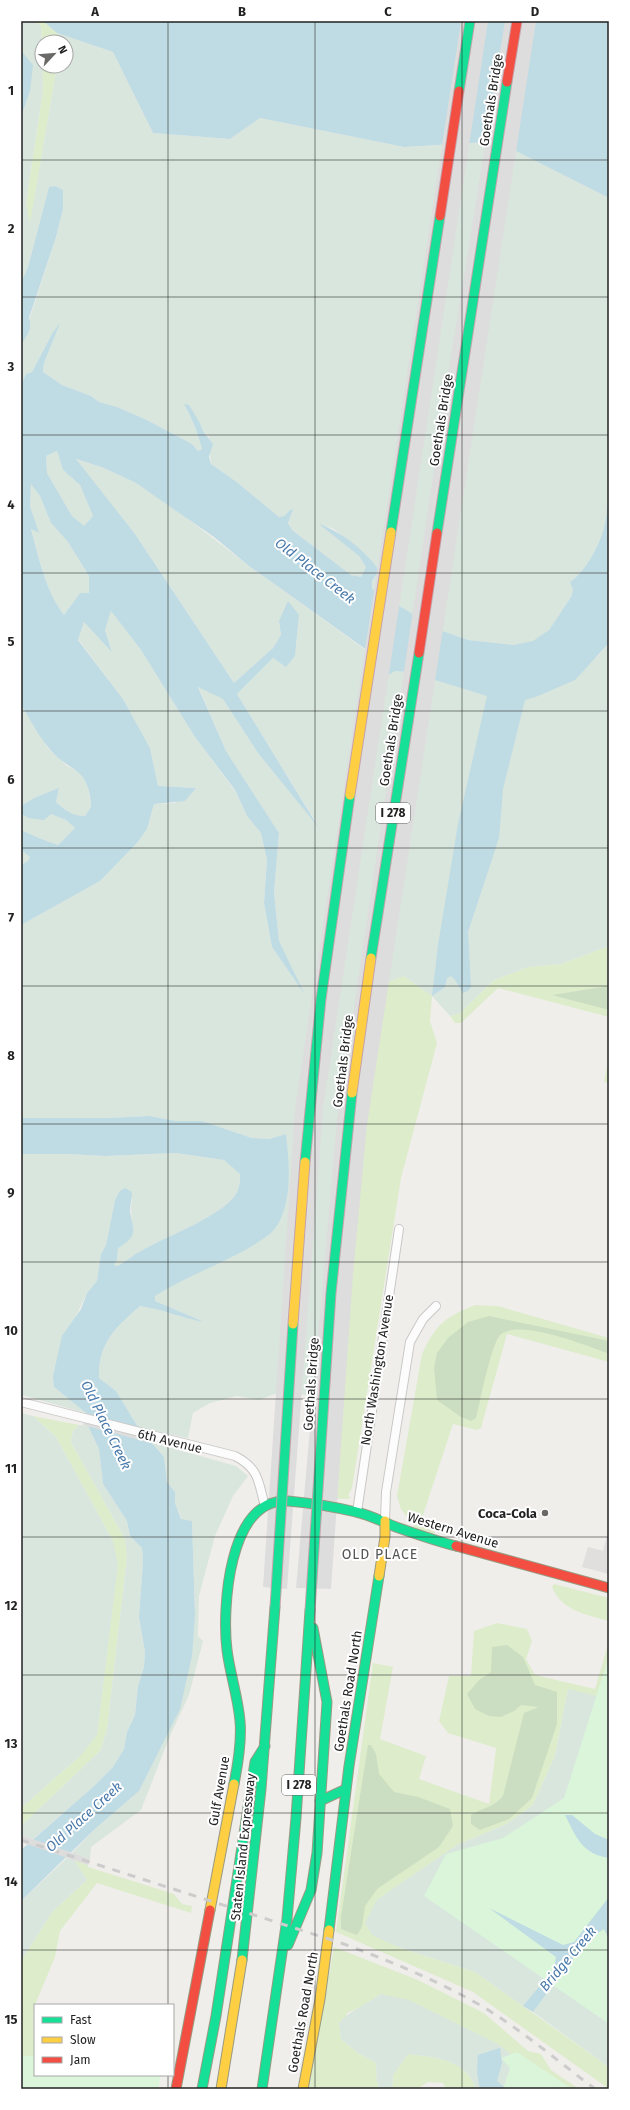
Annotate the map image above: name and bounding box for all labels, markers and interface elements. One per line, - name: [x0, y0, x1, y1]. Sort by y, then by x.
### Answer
- text: A: [90, 4, 99, 19]
- text: B: [238, 4, 246, 19]
- text: C: [384, 4, 392, 19]
- text: D: [531, 4, 540, 19]
- north arrow: [34, 34, 74, 74]
- text: N: [55, 44, 70, 56]
- street label: Goethals Bridge: [476, 53, 506, 147]
- text: 1: [8, 83, 14, 98]
- text: 2: [8, 221, 15, 236]
- text: 3: [7, 359, 15, 374]
- street label: Goethals Bridge: [426, 373, 456, 467]
- text: 4: [7, 497, 15, 512]
- water label: Old Place Creek: [272, 534, 359, 608]
- text: 5: [8, 634, 15, 649]
- street label: Goethals Bridge: [376, 693, 406, 787]
- text: 6: [7, 772, 15, 787]
- road number: I 278: [376, 803, 410, 823]
- text: 7: [8, 910, 14, 925]
- street label: Goethals Bridge: [330, 1014, 356, 1108]
- text: 8: [7, 1048, 15, 1063]
- text: 9: [7, 1185, 15, 1200]
- street label: North Washington Avenue: [358, 1293, 396, 1447]
- text: 10: [4, 1323, 18, 1338]
- street label: Goethals Bridge: [300, 1337, 322, 1431]
- water label: Old Place Creek: [77, 1378, 135, 1473]
- street label: 6th Avenue: [136, 1426, 204, 1456]
- text: 11: [5, 1461, 17, 1476]
- place label: Coca-Cola: [478, 1506, 537, 1521]
- marker: Coca-Cola: [540, 1508, 550, 1518]
- street label: Western Avenue: [406, 1509, 500, 1551]
- district label: OLD PLACE: [342, 1546, 418, 1563]
- text: 12: [5, 1598, 18, 1613]
- street label: Goethals Road North: [331, 1629, 365, 1753]
- text: 13: [5, 1736, 18, 1751]
- street label: Gulf Avenue: [205, 1755, 233, 1827]
- street label: Staten Island Expressway: [228, 1772, 258, 1921]
- road number: I 278: [282, 1775, 316, 1795]
- water label: Old Place Creek: [42, 1778, 126, 1856]
- text: 14: [4, 1874, 18, 1889]
- water label: Bridge Creek: [536, 1923, 600, 1995]
- street label: Goethals Road North: [285, 1950, 321, 2074]
- legend: [34, 2004, 174, 2076]
- text: 15: [4, 2012, 18, 2027]
- text: Fast: [70, 2013, 92, 2027]
- text: Slow: [70, 2033, 96, 2047]
- text: Jam: [70, 2053, 90, 2067]

